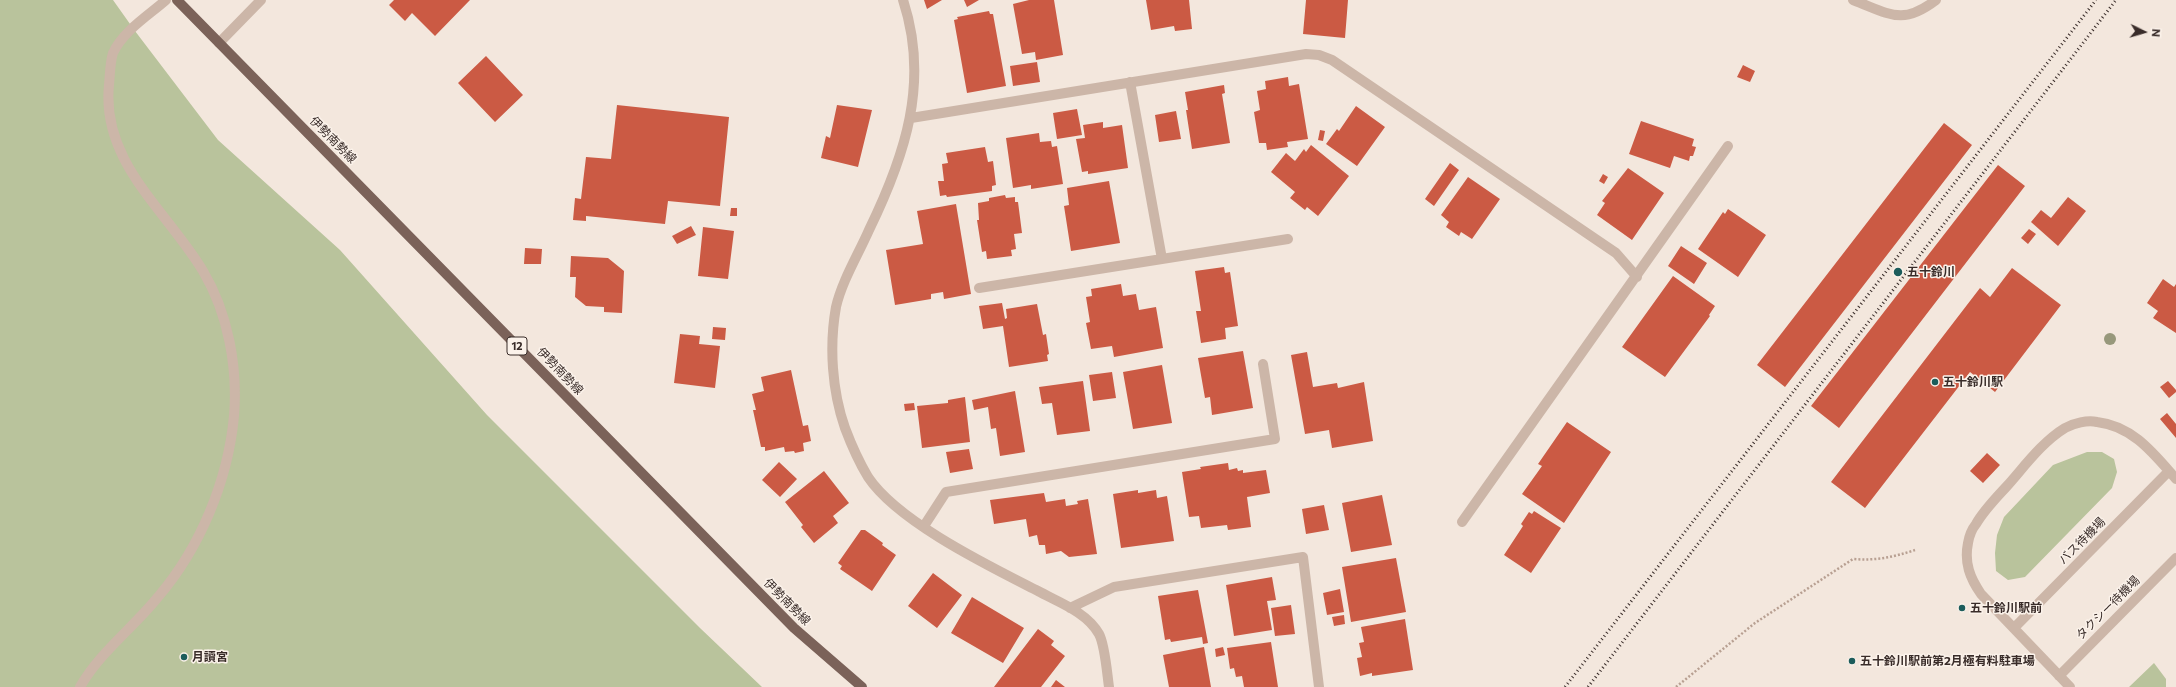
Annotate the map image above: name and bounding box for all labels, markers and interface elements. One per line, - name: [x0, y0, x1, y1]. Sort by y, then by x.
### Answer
- north arrow: [2124, 12, 2164, 52]
- text: N: [2150, 28, 2163, 38]
- street label: 伊勢南勢線: [307, 114, 359, 166]
- place label: 五十鈴川: [1907, 265, 1955, 279]
- marker: 五十鈴川: [1892, 266, 1904, 278]
- road number: 12: [507, 337, 527, 355]
- street label: 伊勢南勢線: [534, 344, 586, 398]
- place label: 五十鈴川駅: [1943, 375, 2003, 389]
- marker: 五十鈴川駅: [1930, 377, 1940, 387]
- street label: バス待機場: [2056, 515, 2108, 567]
- street label: タクシー待機場: [2073, 573, 2143, 643]
- street label: 伊勢南勢線: [761, 576, 813, 628]
- place label: 五十鈴川駅前: [1970, 601, 2042, 615]
- marker: 五十鈴川駅前: [1957, 603, 1967, 613]
- place label: 月讀宮: [192, 650, 228, 664]
- marker: 月讀宮: [179, 652, 189, 662]
- place label: 五十鈴川駅前第2月極有料駐車場: [1860, 654, 2035, 668]
- marker: 五十鈴川駅前第2月極有料駐車場: [1847, 656, 1857, 666]

